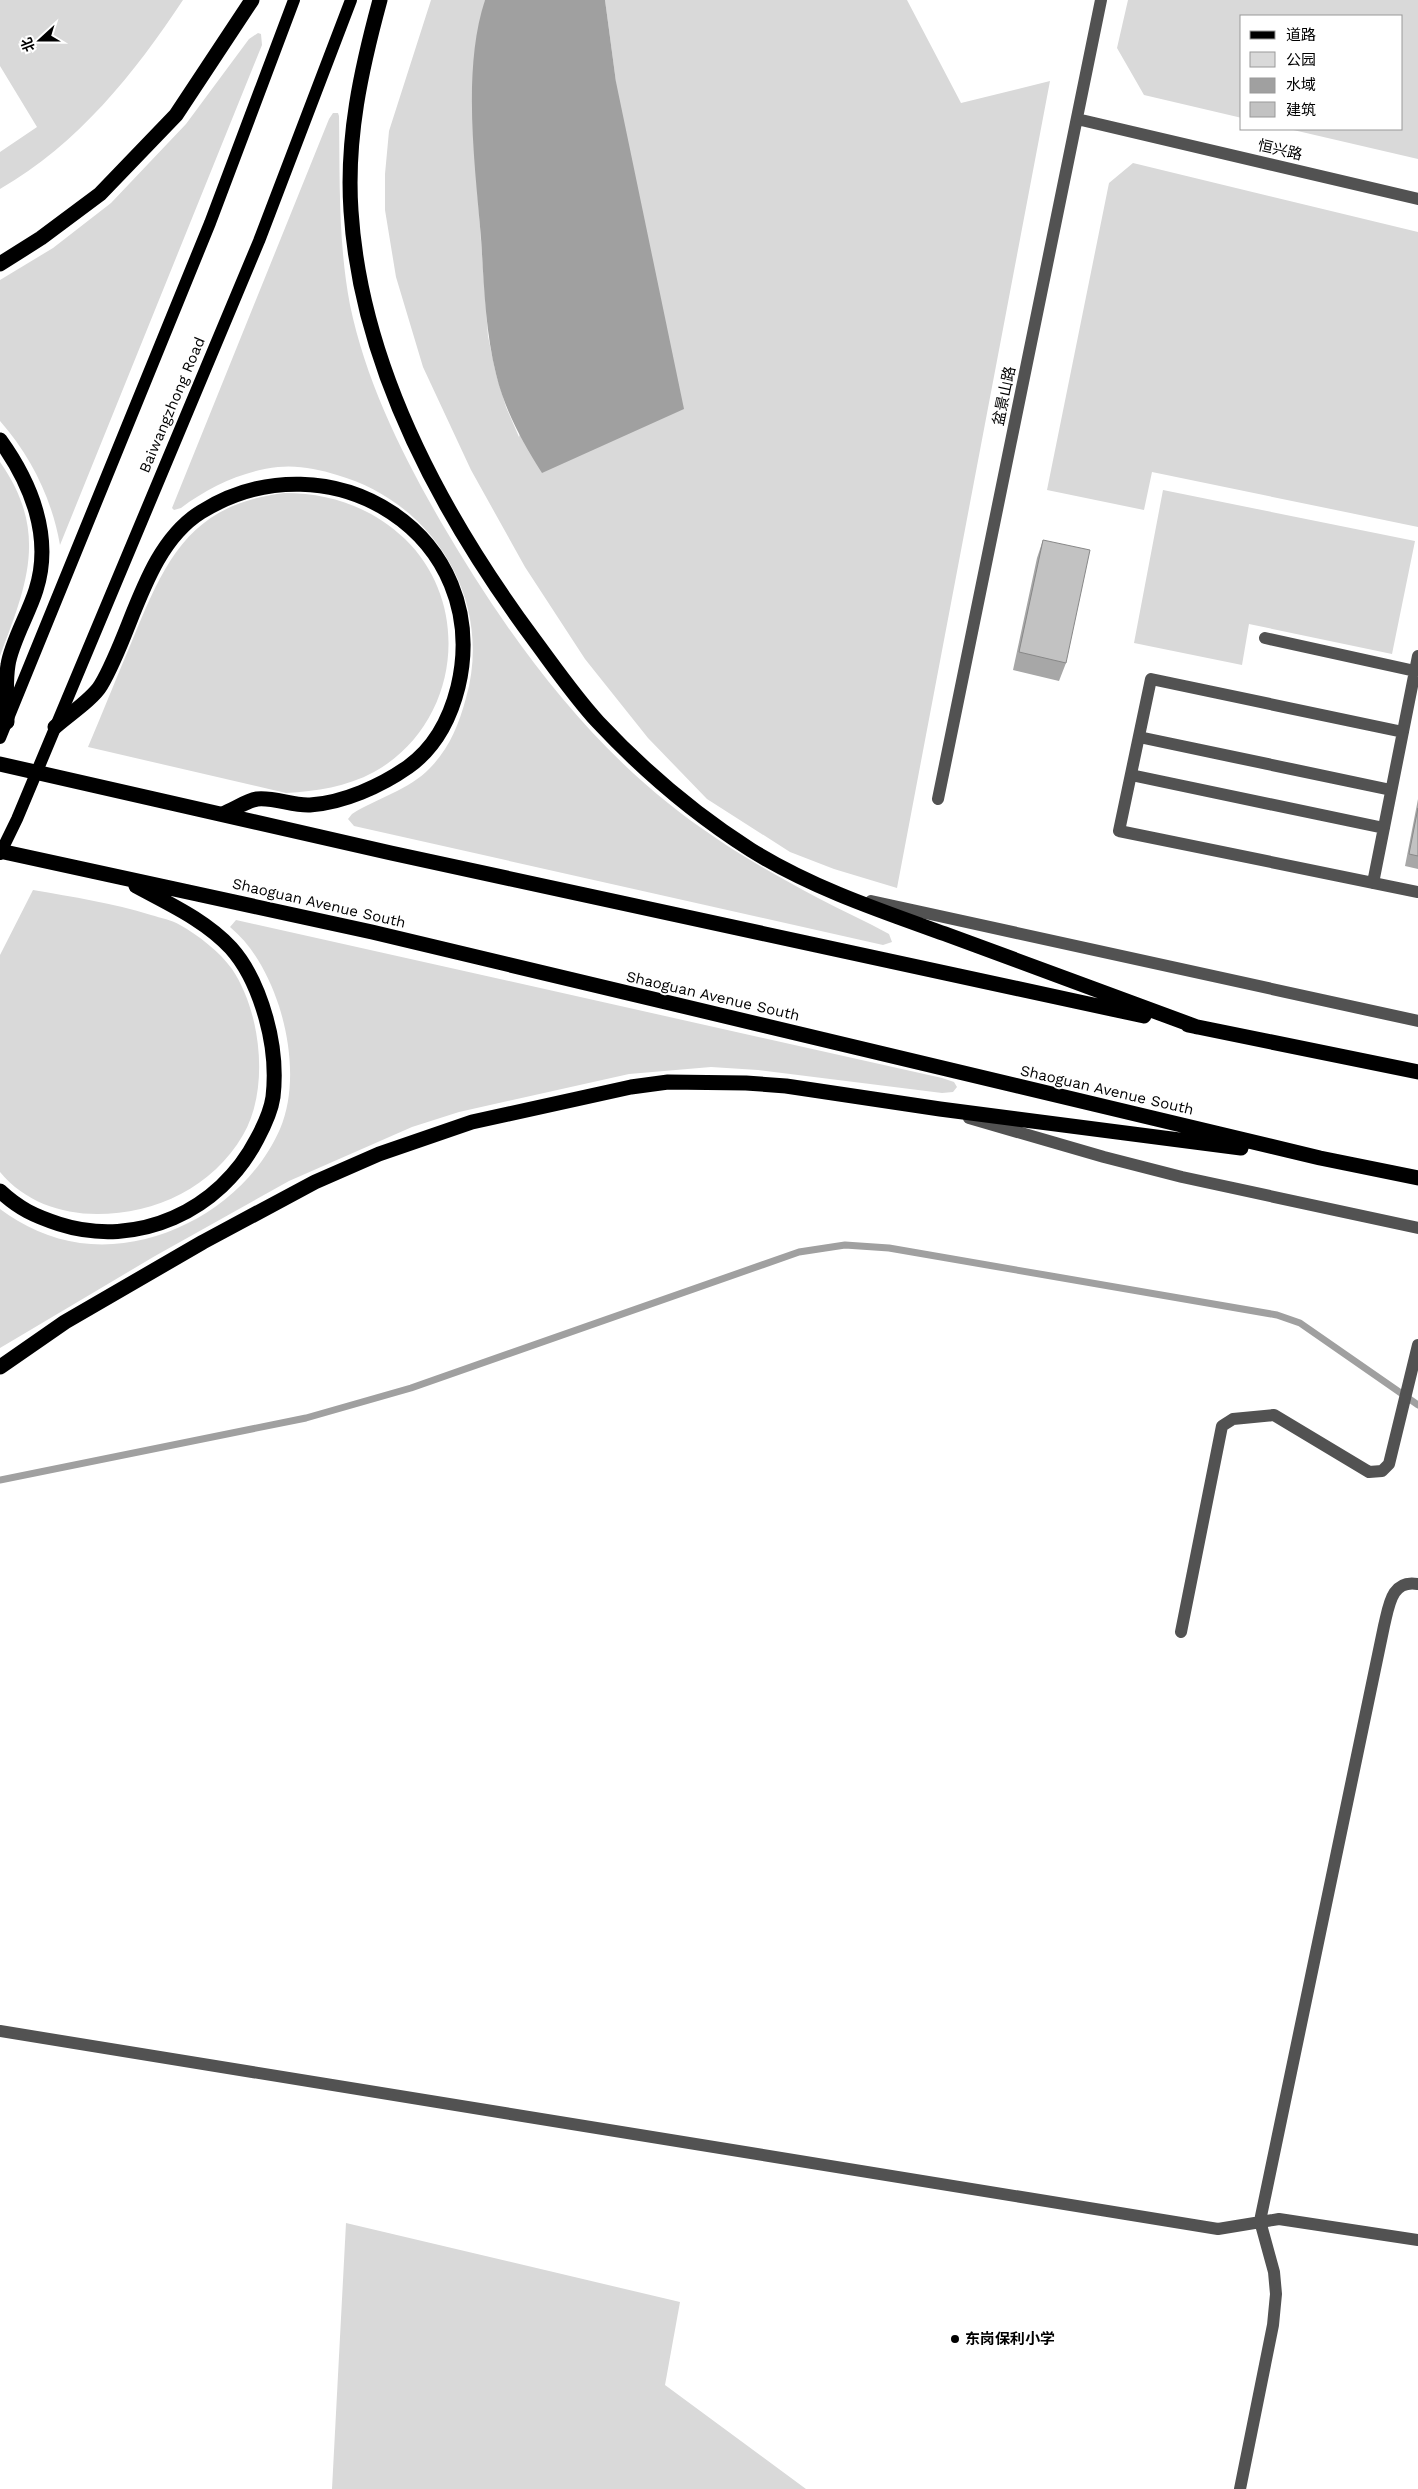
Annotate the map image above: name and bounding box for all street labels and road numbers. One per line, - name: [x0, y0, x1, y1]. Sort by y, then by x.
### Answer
- street label: 恒兴路: [1256, 136, 1304, 164]
- street label: Baiwangzhong Road: [135, 334, 209, 476]
- street label: 盆景山路: [989, 365, 1019, 427]
- street label: Shaoguan Avenue South: [230, 874, 408, 932]
- street label: Shaoguan Avenue South: [624, 967, 802, 1025]
- street label: Shaoguan Avenue South: [1018, 1061, 1196, 1119]

